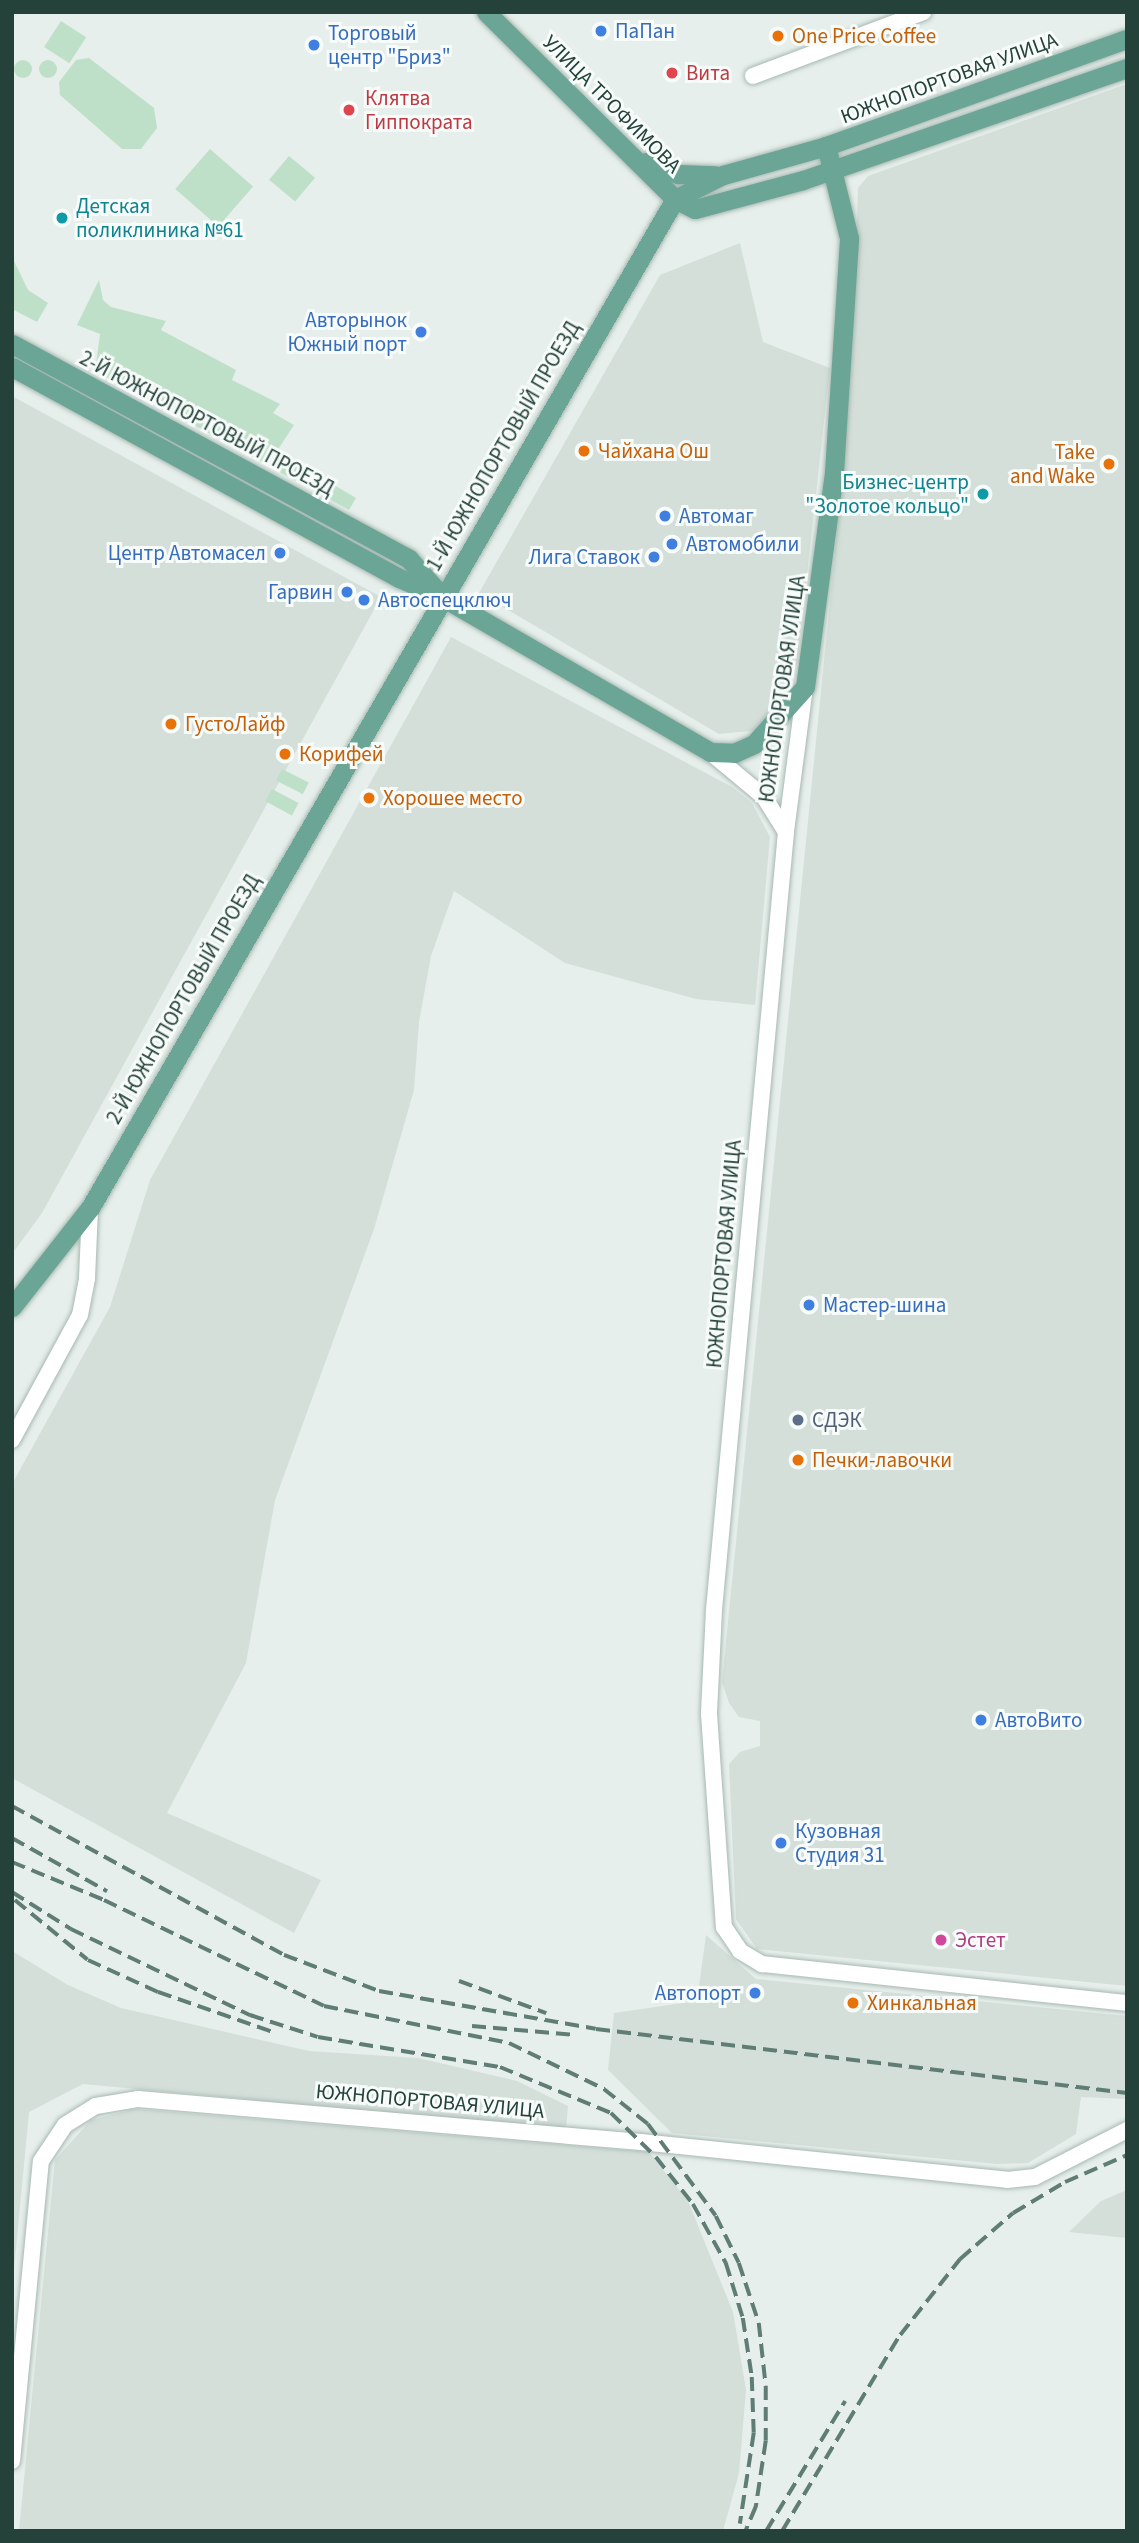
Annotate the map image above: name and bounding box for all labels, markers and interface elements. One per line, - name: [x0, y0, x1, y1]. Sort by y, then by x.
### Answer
- place label: ПаПан: [615, 18, 675, 44]
- place label: Торговый центр "Бриз": [328, 20, 451, 70]
- marker: ПаПан: [593, 23, 609, 39]
- place label: One Price Coffee: [792, 23, 936, 49]
- street label: ЮЖНОПОРТОВАЯ УЛИЦА: [837, 27, 1061, 129]
- marker: One Price Coffee: [770, 28, 786, 44]
- street label: УЛИЦА ТРОФИМОВА: [538, 30, 686, 178]
- marker: Торговый центр "Бриз": [306, 37, 322, 53]
- place label: Вита: [686, 60, 730, 86]
- marker: Вита: [664, 65, 680, 81]
- place label: Клятва Гиппократа: [365, 85, 473, 135]
- marker: Клятва Гиппократа: [339, 100, 359, 120]
- place label: Детская поликлиника №61: [76, 193, 244, 243]
- marker: Детская поликлиника №61: [54, 210, 70, 226]
- place label: Авторынок Южный порт: [288, 307, 407, 357]
- street label: 1-Й ЮЖНОПОРТОВЫЙ ПРОЕЗД: [421, 317, 585, 575]
- marker: Авторынок Южный порт: [413, 324, 429, 340]
- street label: 2-Й ЮЖНОПОРТОВЫЙ ПРОЕЗД: [76, 345, 338, 501]
- place label: Чайхана Ош: [598, 438, 709, 464]
- place label: Take and Wake: [1010, 439, 1095, 489]
- marker: Чайхана Ош: [576, 443, 592, 459]
- marker: Take and Wake: [1101, 456, 1117, 472]
- place label: Бизнес-центр "Золотое кольцо": [805, 469, 969, 519]
- marker: Бизнес-центр "Золотое кольцо": [975, 486, 991, 502]
- place label: Автомаг: [679, 503, 754, 529]
- marker: Автомаг: [657, 508, 673, 524]
- place label: Автомобили: [686, 531, 799, 557]
- marker: Автомобили: [664, 536, 680, 552]
- place label: Центр Автомасел: [108, 540, 266, 566]
- place label: Лига Ставок: [529, 544, 640, 570]
- marker: Центр Автомасел: [272, 545, 288, 561]
- marker: Лига Ставок: [646, 549, 662, 565]
- street label: ЮЖНОПОРТОВАЯ УЛИЦА: [754, 574, 810, 804]
- place label: Гарвин: [268, 579, 333, 605]
- marker: Гарвин: [339, 584, 355, 600]
- place label: Автоспецключ: [378, 587, 511, 613]
- marker: Автоспецключ: [356, 592, 372, 608]
- place label: ГустоЛайф: [185, 711, 285, 737]
- marker: ГустоЛайф: [163, 716, 179, 732]
- place label: Корифей: [299, 741, 384, 767]
- marker: Корифей: [277, 746, 293, 762]
- place label: Хорошее место: [383, 785, 523, 811]
- marker: Хорошее место: [361, 790, 377, 806]
- street label: 2-Й ЮЖНОПОРТОВЫЙ ПРОЕЗД: [101, 870, 265, 1128]
- street label: ЮЖНОПОРТОВАЯ УЛИЦА: [701, 1139, 747, 1369]
- place label: Мастер-шина: [823, 1292, 946, 1318]
- marker: Мастер-шина: [801, 1297, 817, 1313]
- place label: СДЭК: [812, 1407, 862, 1433]
- marker: СДЭК: [790, 1412, 806, 1428]
- place label: Печки-лавочки: [812, 1447, 952, 1473]
- marker: Печки-лавочки: [790, 1452, 806, 1468]
- place label: АвтоВито: [995, 1707, 1082, 1733]
- marker: АвтоВито: [973, 1712, 989, 1728]
- place label: Кузовная Студия 31: [795, 1818, 885, 1868]
- marker: Кузовная Студия 31: [773, 1835, 789, 1851]
- place label: Эстет: [955, 1927, 1006, 1953]
- marker: Эстет: [933, 1932, 949, 1948]
- place label: Автопорт: [655, 1980, 741, 2006]
- marker: Автопорт: [747, 1985, 763, 2001]
- place label: Хинкальная: [867, 1990, 977, 2016]
- marker: Хинкальная: [845, 1995, 861, 2011]
- street label: ЮЖНОПОРТОВАЯ УЛИЦА: [315, 2078, 545, 2124]

